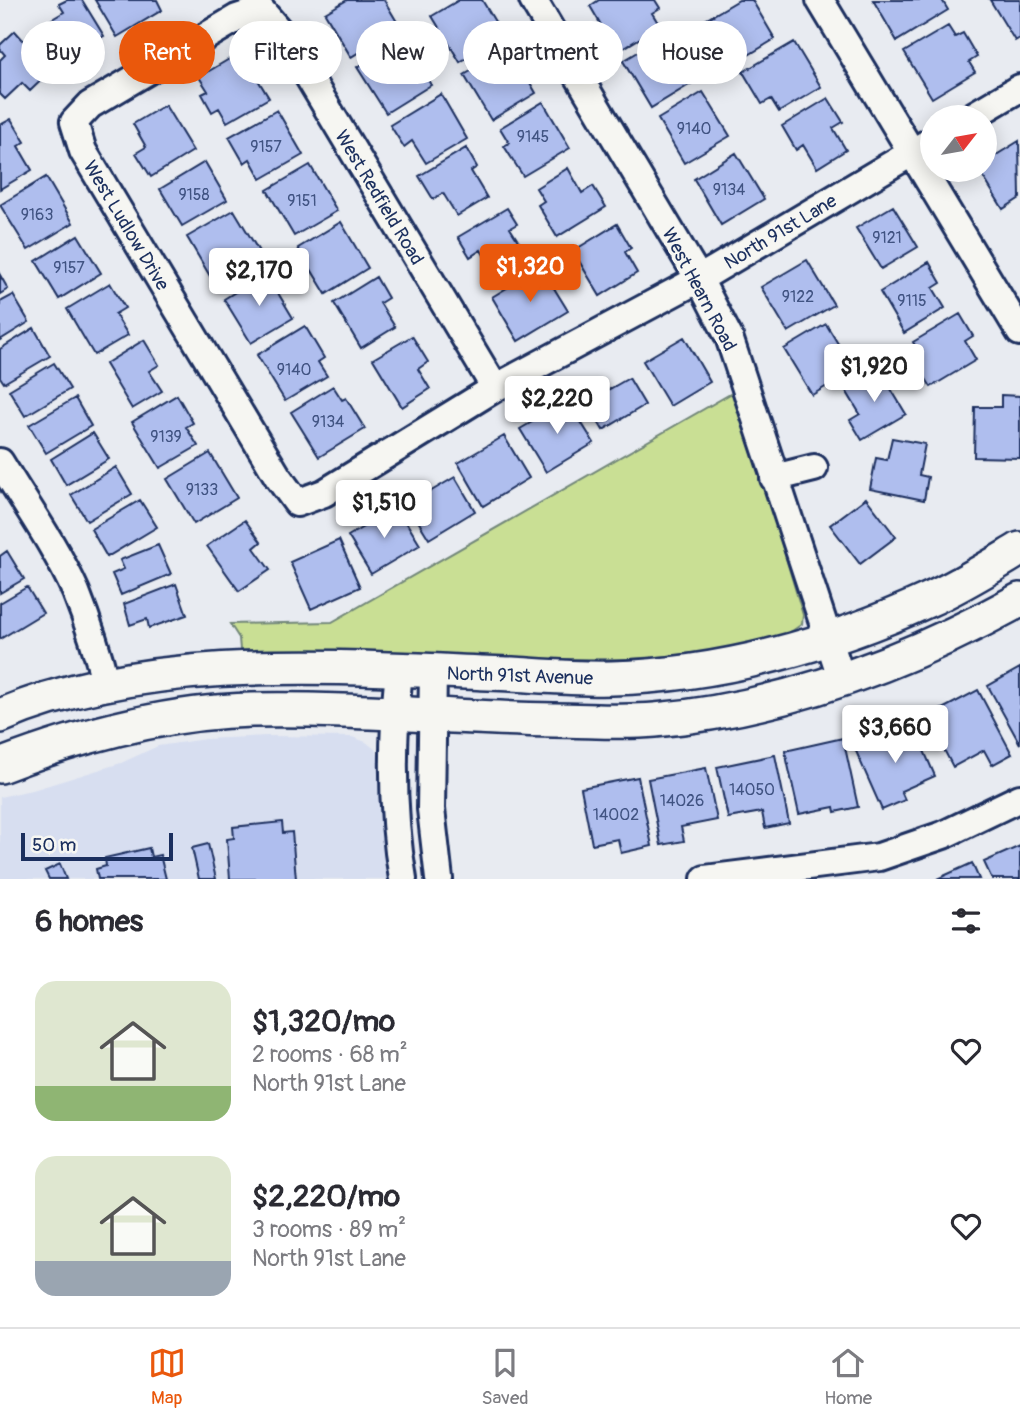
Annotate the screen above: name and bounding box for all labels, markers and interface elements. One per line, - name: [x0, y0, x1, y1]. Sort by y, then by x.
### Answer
- chip: Buy: [21, 21, 105, 84]
- chip: Rent: [119, 21, 215, 84]
- chip: Filters: [229, 21, 342, 84]
- chip: New: [356, 21, 449, 84]
- chip: Apartment: [463, 21, 623, 84]
- chip: House: [637, 21, 747, 84]
- north arrow: [920, 105, 998, 182]
- map controls: [920, 105, 997, 182]
- house number: 9140: [677, 119, 711, 139]
- street label: West Redfield Road: [329, 126, 429, 269]
- house number: 9145: [517, 127, 549, 147]
- house number: 9157: [250, 137, 282, 157]
- street label: West Ludlow Drive: [78, 156, 175, 295]
- house number: 9134: [713, 180, 745, 200]
- house number: 9158: [178, 185, 210, 205]
- street label: North 91st Lane: [720, 189, 842, 275]
- house number: 9151: [287, 191, 317, 211]
- house number: 9163: [21, 205, 53, 225]
- street label: West Hearn Road: [657, 224, 742, 355]
- house number: 9121: [872, 228, 902, 248]
- pin: $1,320: [473, 244, 587, 304]
- pin: $2,170: [202, 248, 316, 308]
- text: $1,320: [496, 252, 564, 281]
- text: $2,170: [225, 256, 293, 285]
- house number: 9157: [53, 258, 85, 278]
- house number: 9122: [782, 287, 814, 307]
- house number: 9115: [897, 291, 927, 311]
- pin: $1,920: [817, 344, 931, 404]
- text: $1,920: [840, 352, 908, 381]
- house number: 9140: [277, 360, 311, 380]
- pin: $2,220: [500, 376, 614, 436]
- text: $2,220: [521, 384, 593, 413]
- house number: 9134: [312, 412, 344, 432]
- house number: 9139: [150, 427, 182, 447]
- house number: 9133: [186, 480, 218, 500]
- pin: $1,510: [327, 480, 441, 540]
- text: $1,510: [352, 488, 416, 517]
- street label: North 91st Avenue: [446, 661, 594, 691]
- pin: $3,660: [838, 706, 952, 765]
- text: $3,660: [858, 713, 932, 742]
- house number: 14050: [729, 780, 775, 800]
- house number: 14026: [660, 791, 704, 811]
- house number: 14002: [593, 805, 639, 825]
- scale bar: [21, 830, 173, 862]
- text: 50 m: [32, 833, 76, 857]
- icon: filters: [947, 902, 985, 940]
- text: 6 homes: [35, 903, 143, 940]
- text: $1,320/mo: [252, 1003, 395, 1040]
- icon: home: [91, 1009, 175, 1093]
- icon: heart: [947, 1032, 985, 1070]
- text: 2 rooms · 68 m²: [252, 1040, 408, 1069]
- text: North 91st Lane: [252, 1069, 406, 1098]
- text: $2,220/mo: [252, 1178, 400, 1215]
- icon: home: [91, 1184, 175, 1268]
- icon: heart: [947, 1207, 985, 1245]
- text: 3 rooms · 89 m²: [252, 1215, 406, 1244]
- text: North 91st Lane: [252, 1244, 406, 1273]
- tab: Map: [148, 1344, 186, 1410]
- tab: Saved: [481, 1344, 529, 1410]
- tab: Home: [824, 1344, 872, 1410]

